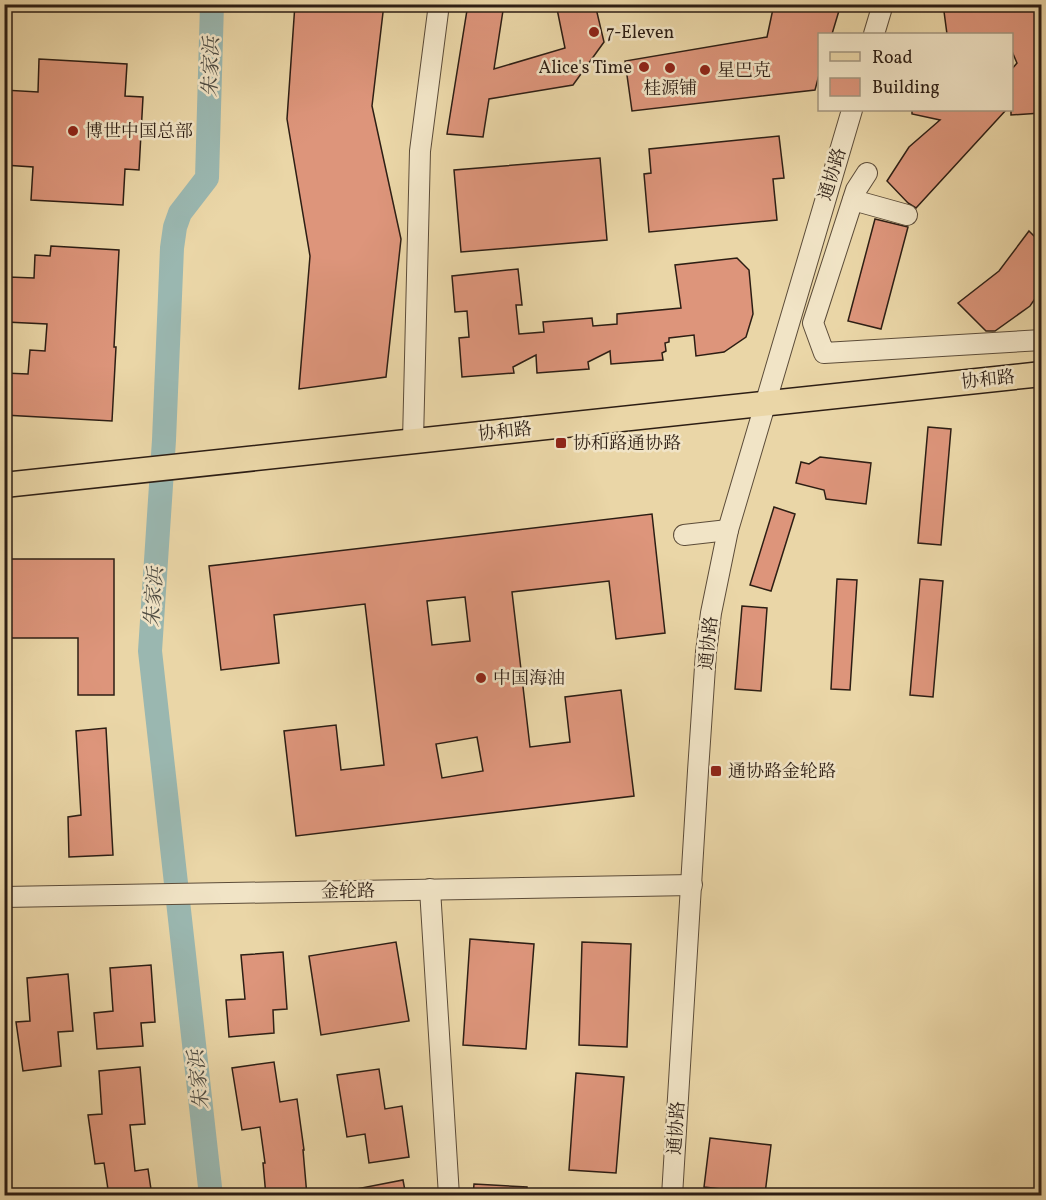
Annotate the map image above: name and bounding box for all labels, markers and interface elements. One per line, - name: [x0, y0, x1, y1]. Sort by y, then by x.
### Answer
- place label: 7-Eleven: [606, 21, 674, 46]
- marker: 7-Eleven: [587, 25, 601, 39]
- legend: [818, 33, 1013, 111]
- water label: 朱家浜: [197, 35, 227, 98]
- text: Road: [872, 46, 913, 71]
- place label: Alice's Time: [538, 56, 632, 81]
- place label: 星巴克: [717, 59, 771, 84]
- marker: Alice's Time: [637, 60, 651, 74]
- marker: 桂源铺: [663, 61, 677, 75]
- marker: 星巴克: [698, 63, 712, 77]
- text: Building: [872, 76, 940, 101]
- place label: 桂源铺: [643, 77, 697, 102]
- place label: 博世中国总部: [85, 120, 193, 145]
- marker: 博世中国总部: [66, 124, 80, 138]
- street label: 通协路: [814, 145, 853, 204]
- street label: 协和路: [960, 365, 1016, 396]
- street label: 协和路: [477, 417, 533, 448]
- place label: 协和路通协路: [573, 432, 681, 457]
- marker: 协和路通协路: [554, 436, 568, 450]
- water label: 朱家浜: [139, 564, 171, 628]
- street label: 通协路: [694, 615, 725, 671]
- place label: 中国海油: [493, 667, 565, 692]
- marker: 中国海油: [474, 671, 488, 685]
- place label: 通协路金轮路: [728, 760, 836, 785]
- marker: 通协路金轮路: [709, 764, 723, 778]
- street label: 金轮路: [321, 880, 375, 905]
- water label: 朱家浜: [183, 1047, 217, 1111]
- street label: 通协路: [663, 1100, 692, 1156]

